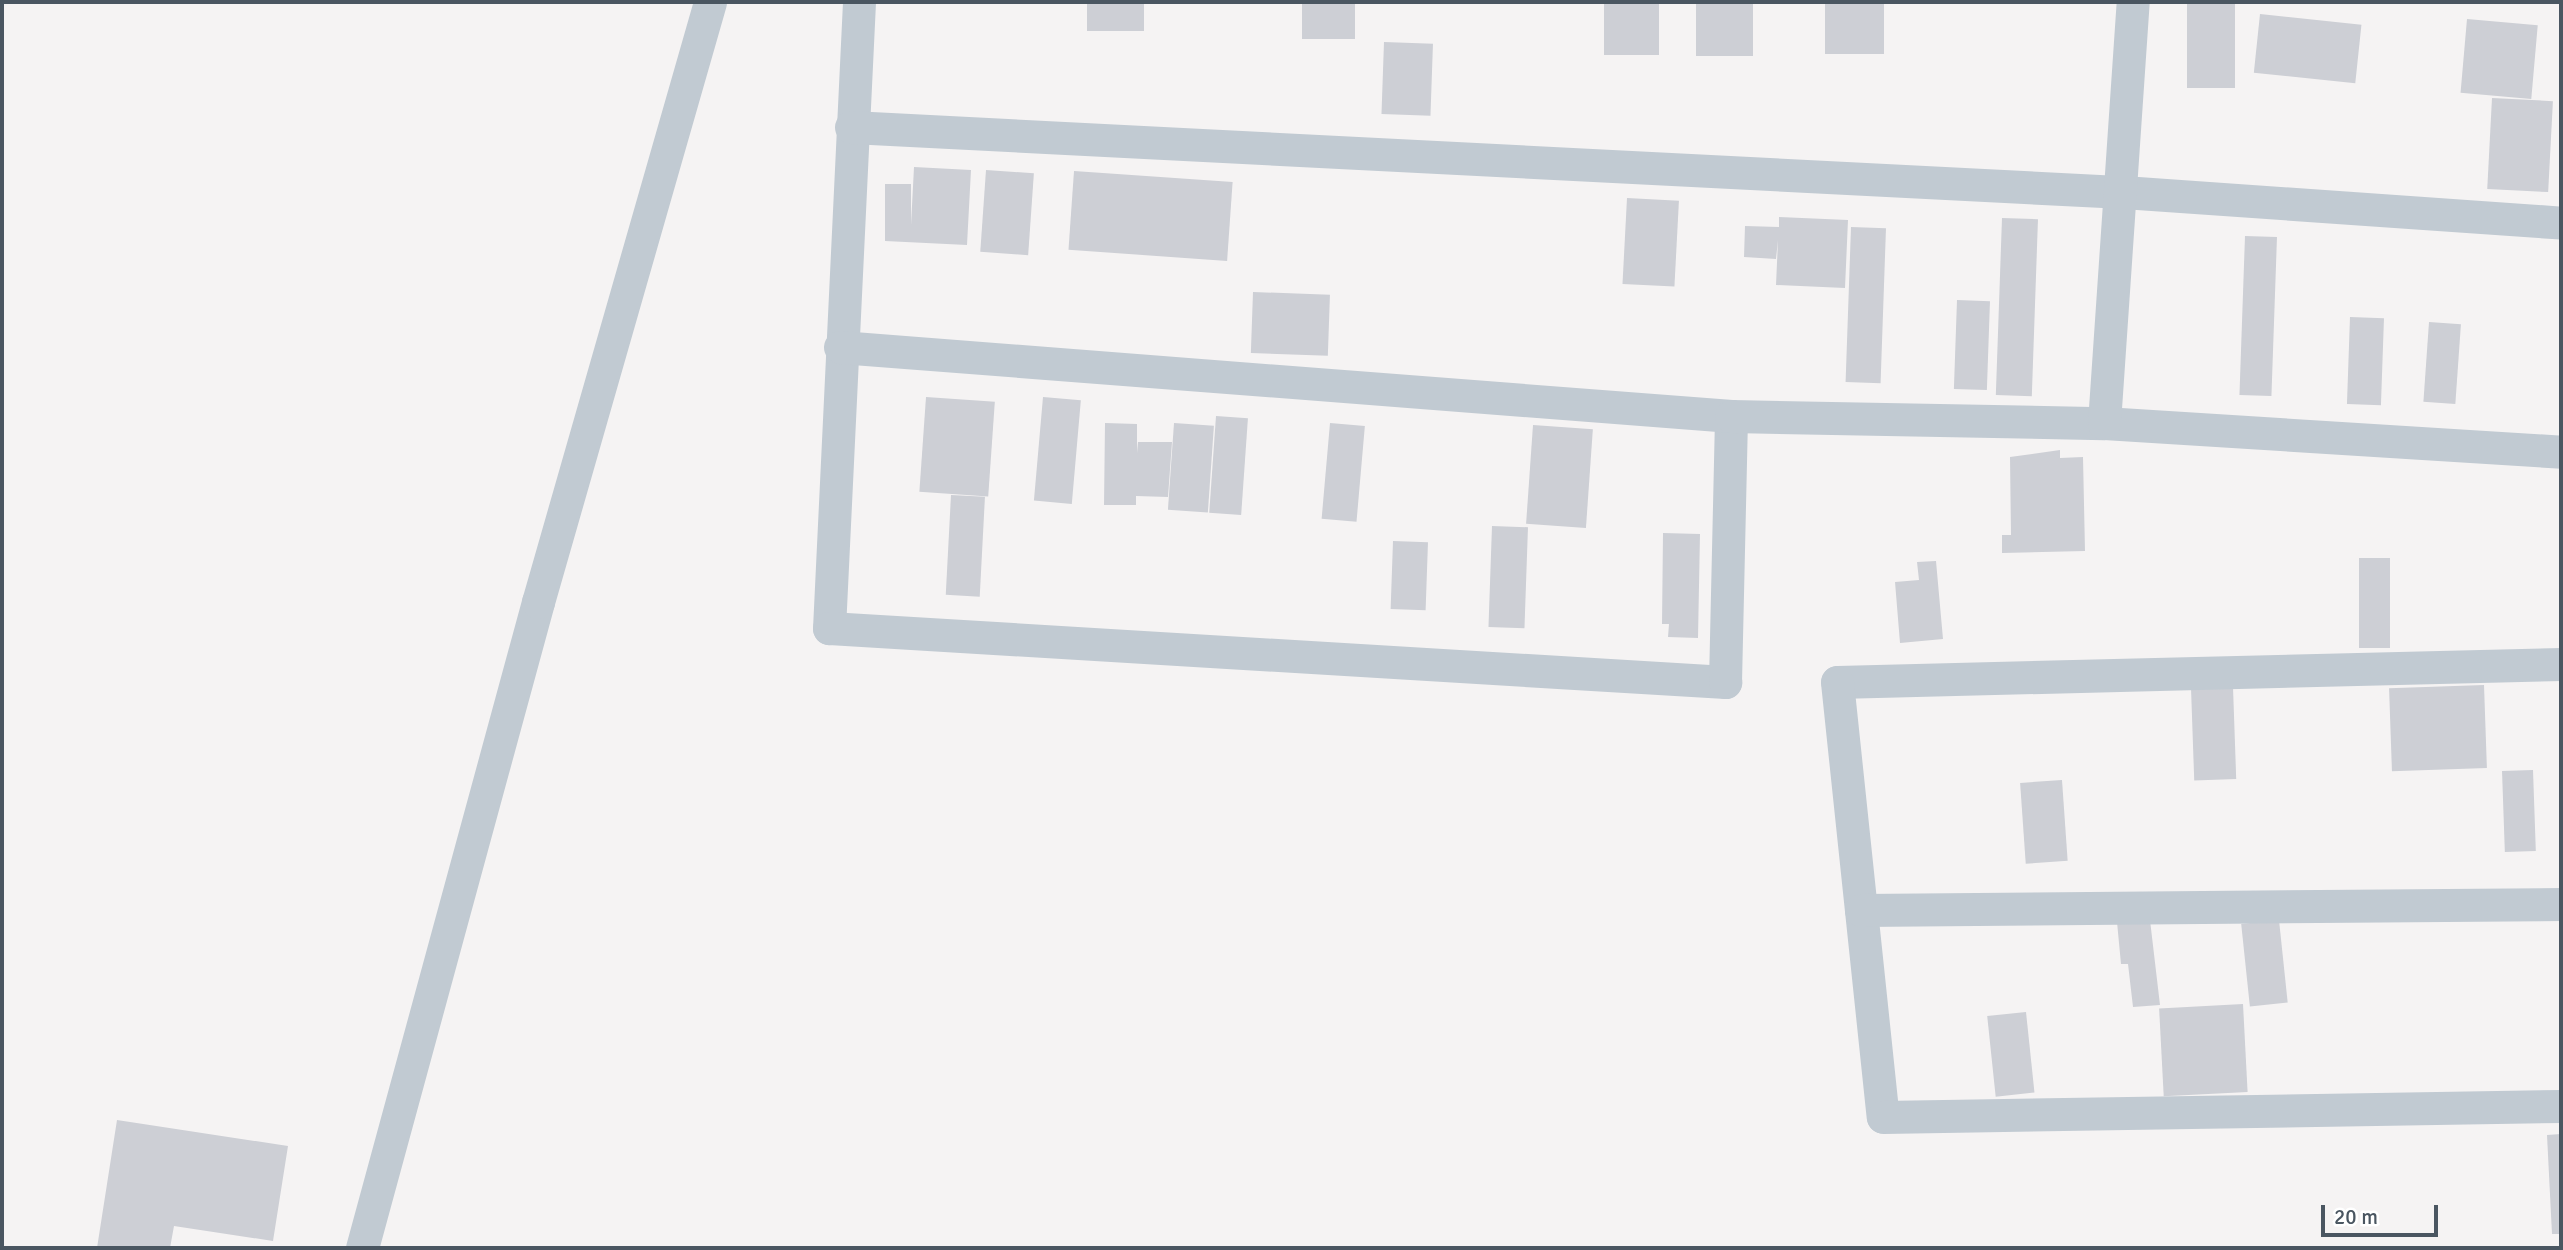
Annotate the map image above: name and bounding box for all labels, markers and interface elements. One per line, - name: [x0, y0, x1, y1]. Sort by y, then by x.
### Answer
- scale bar: [2325, 1190, 2442, 1234]
- text: 20 m: [2334, 1204, 2378, 1230]

